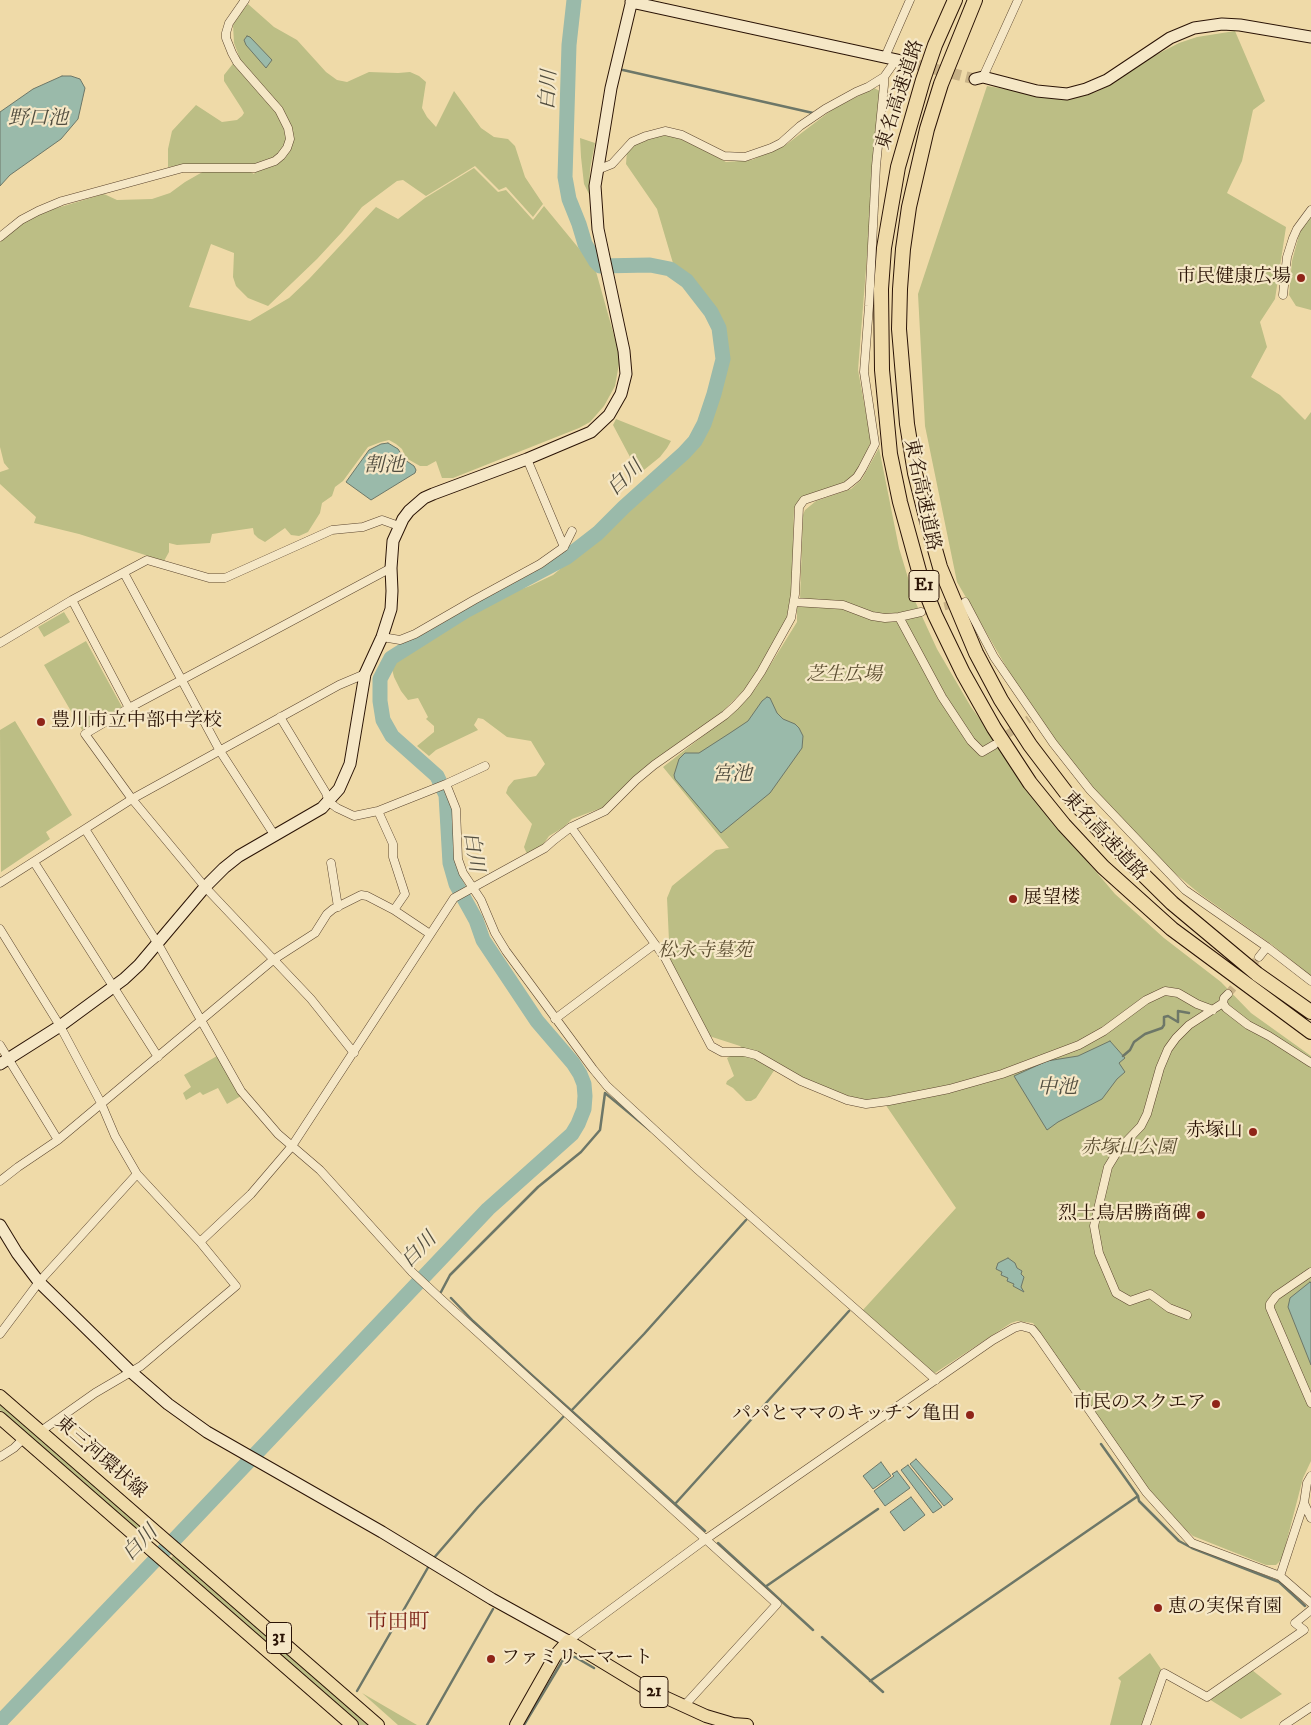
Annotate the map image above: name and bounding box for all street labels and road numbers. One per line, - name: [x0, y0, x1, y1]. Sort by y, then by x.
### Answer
- street label: 東名高速道路: [873, 37, 929, 153]
- street label: 東名高速道路: [898, 437, 944, 553]
- road number: E1: [909, 570, 939, 602]
- street label: 東名高速道路: [1057, 788, 1151, 886]
- street label: 東三河環状線: [50, 1412, 150, 1504]
- road number: 31: [266, 1622, 292, 1654]
- road number: 21: [640, 1676, 668, 1708]

